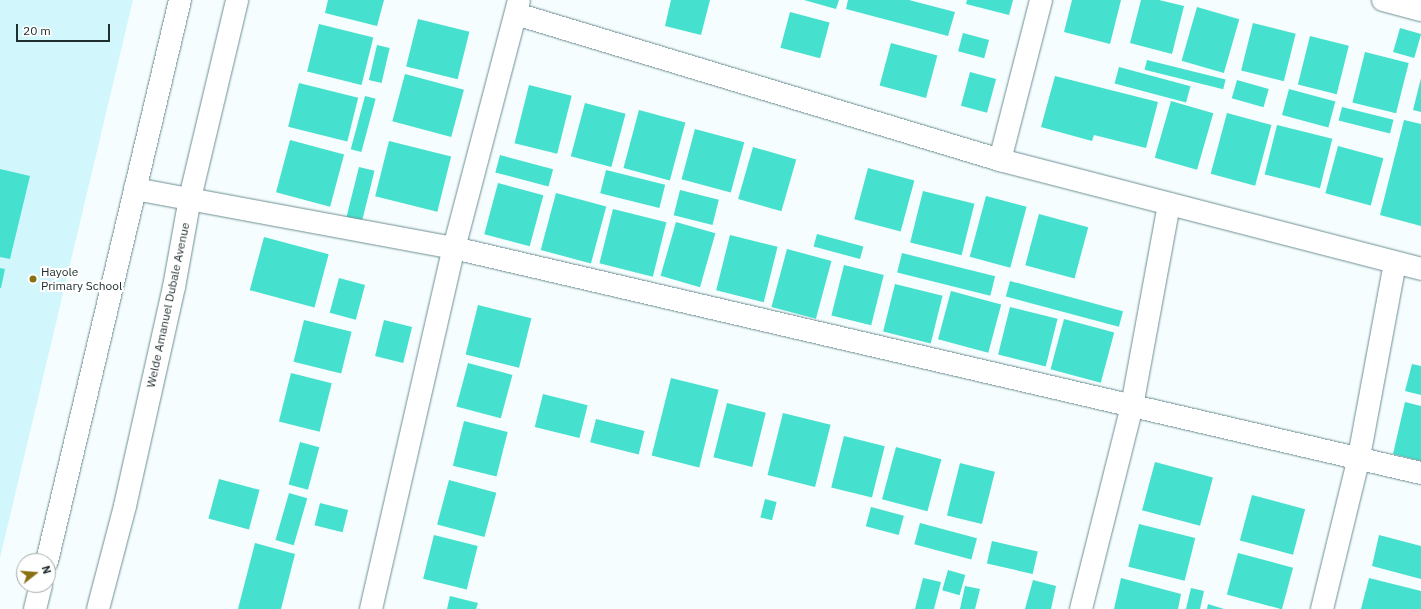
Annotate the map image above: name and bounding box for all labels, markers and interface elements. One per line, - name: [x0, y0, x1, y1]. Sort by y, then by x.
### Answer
- scale bar: [18, 16, 112, 42]
- text: 20 m: [23, 23, 51, 38]
- street label: Welde Amanuel Dubale Avenue: [143, 221, 193, 389]
- place label: Hayole Primary School: [41, 265, 122, 293]
- marker: Hayole Primary School: [28, 274, 38, 284]
- north arrow: [16, 553, 56, 593]
- text: N: [39, 564, 54, 576]

